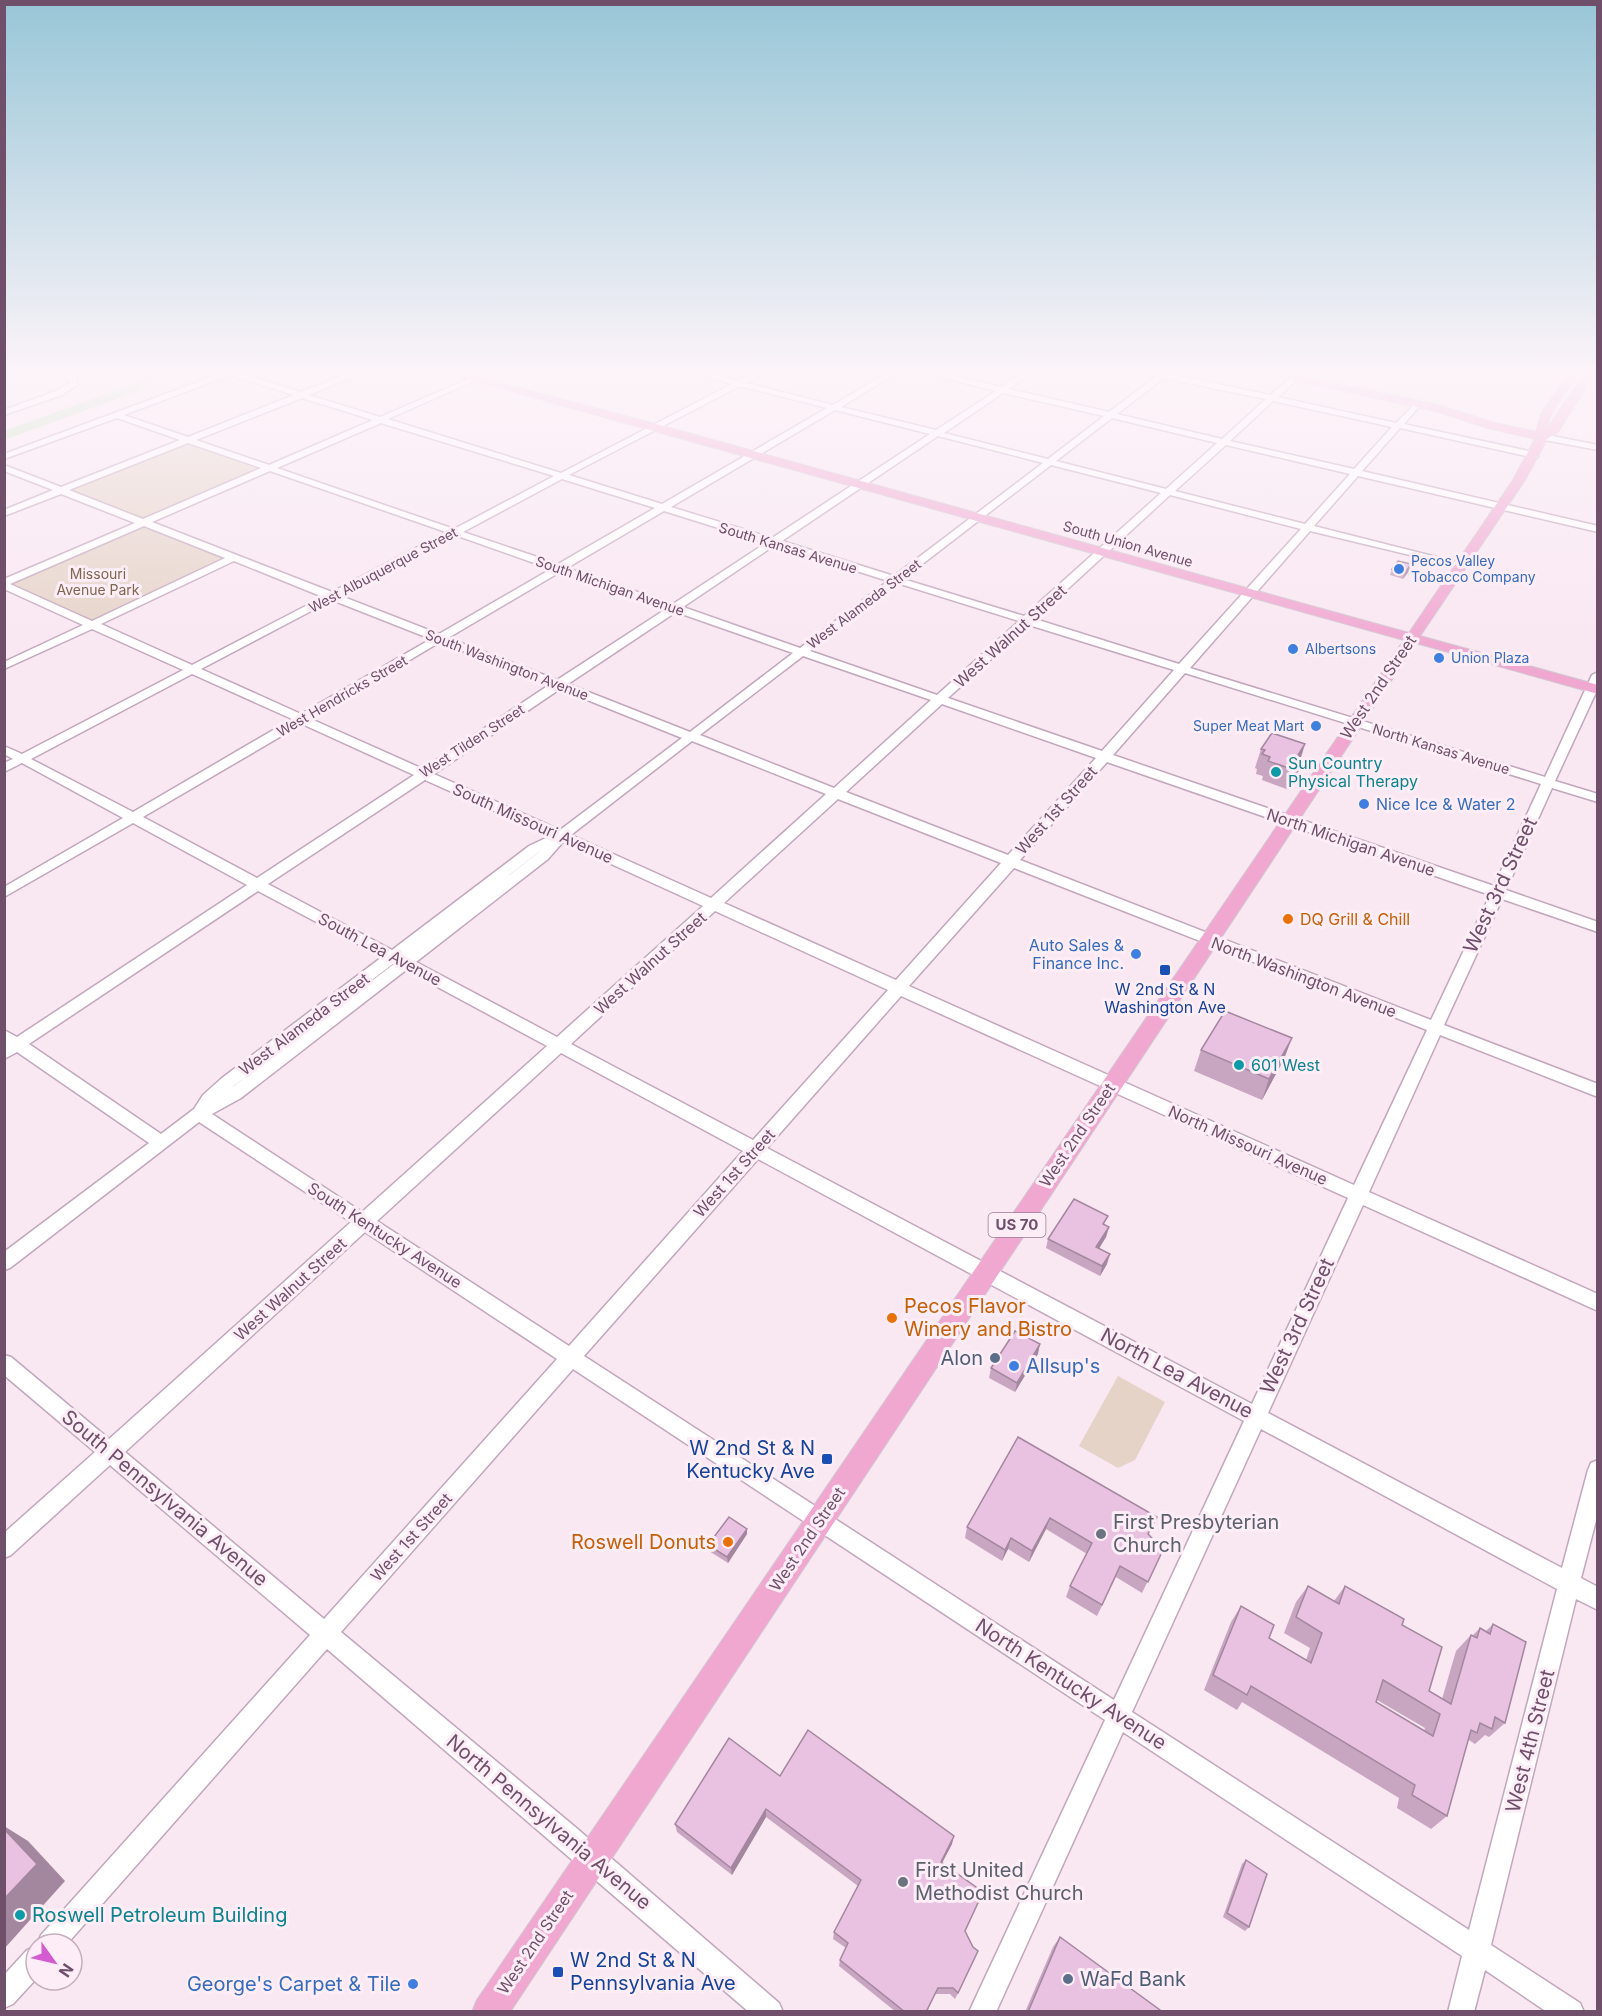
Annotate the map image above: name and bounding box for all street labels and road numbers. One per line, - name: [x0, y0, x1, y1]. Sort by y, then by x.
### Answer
- street label: South Union Avenue: [1061, 517, 1195, 570]
- street label: South Kansas Avenue: [717, 518, 859, 577]
- street label: West Albuquerque Street: [306, 523, 460, 616]
- street label: South Michigan Avenue: [534, 552, 687, 619]
- street label: West Alameda Street: [803, 555, 924, 652]
- street label: West Walnut Street: [950, 580, 1070, 692]
- street label: South Washington Avenue: [423, 626, 591, 704]
- street label: West 2nd Street: [1336, 631, 1420, 743]
- street label: West Hendricks Street: [273, 651, 410, 740]
- street label: West Tilden Street: [416, 700, 528, 781]
- street label: North Kansas Avenue: [1371, 720, 1512, 777]
- street label: West 1st Street: [1011, 762, 1101, 858]
- street label: South Missouri Avenue: [450, 779, 616, 867]
- street label: North Michigan Avenue: [1264, 804, 1438, 880]
- street label: West 3rd Street: [1458, 813, 1542, 957]
- street label: West Walnut Street: [590, 907, 710, 1019]
- street label: South Lea Avenue: [315, 908, 445, 990]
- street label: North Washington Avenue: [1208, 932, 1400, 1022]
- street label: West Alameda Street: [235, 968, 373, 1080]
- street label: West 2nd Street: [1035, 1079, 1119, 1191]
- street label: North Missouri Avenue: [1165, 1101, 1331, 1189]
- street label: West 1st Street: [689, 1125, 779, 1221]
- street label: South Kentucky Avenue: [304, 1178, 466, 1292]
- road number: US 70: [988, 1213, 1046, 1237]
- street label: West Walnut Street: [230, 1233, 350, 1345]
- street label: West 3rd Street: [1255, 1254, 1339, 1398]
- street label: North Lea Avenue: [1097, 1323, 1257, 1423]
- street label: South Pennsylvania Avenue: [57, 1405, 273, 1591]
- street label: West 2nd Street: [765, 1483, 849, 1595]
- street label: West 1st Street: [366, 1489, 456, 1585]
- street label: North Kentucky Avenue: [971, 1613, 1171, 1755]
- street label: West 4th Street: [1501, 1667, 1559, 1815]
- street label: North Pennsylvania Avenue: [442, 1729, 656, 1915]
- street label: West 2nd Street: [493, 1886, 577, 1998]

